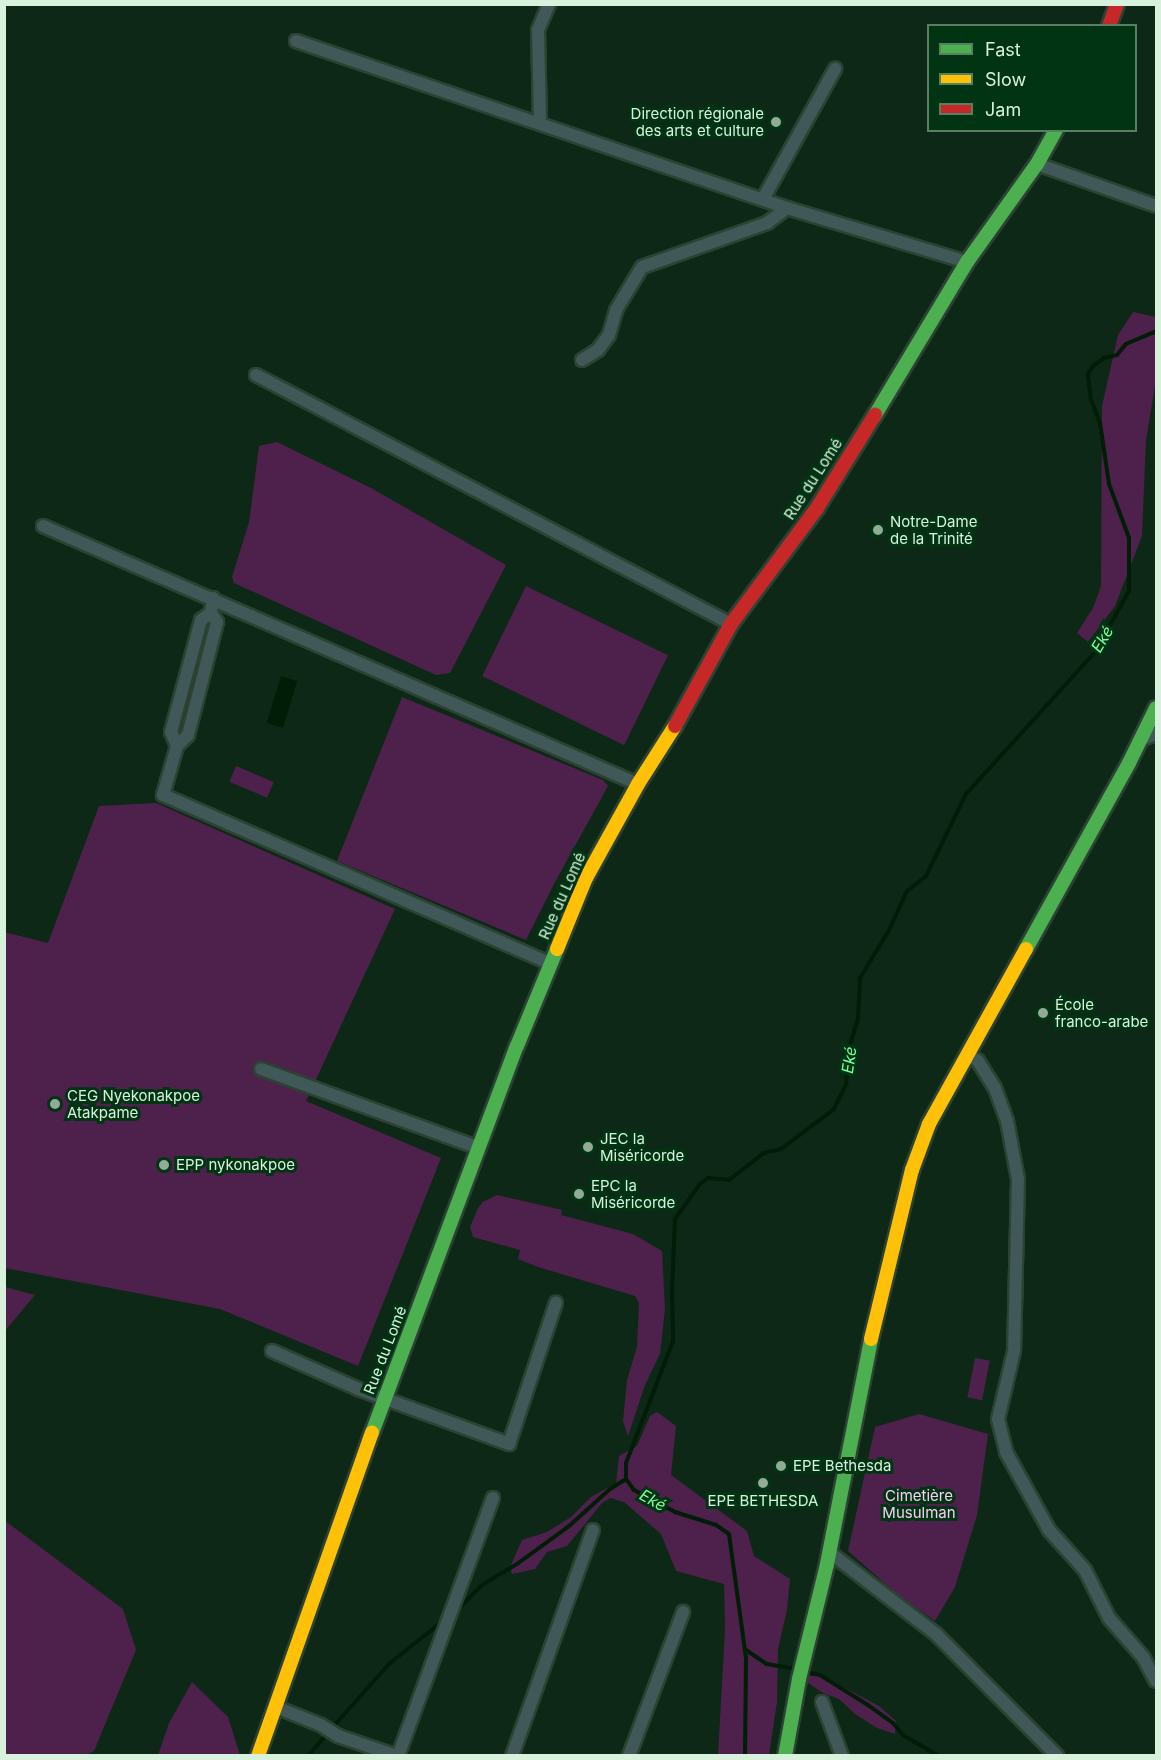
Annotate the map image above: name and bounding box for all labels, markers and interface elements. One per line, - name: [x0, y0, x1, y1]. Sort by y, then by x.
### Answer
- legend: [927, 24, 1137, 132]
- text: Fast: [985, 39, 1021, 60]
- text: Slow: [985, 69, 1026, 90]
- text: Jam: [985, 99, 1021, 120]
- place label: Direction régionale des arts et culture: [631, 104, 764, 139]
- marker: Direction régionale des arts et culture: [769, 115, 783, 129]
- street label: Rue du Lomé: [780, 435, 846, 523]
- place label: Notre-Dame de la Trinité: [890, 512, 977, 547]
- marker: Notre-Dame de la Trinité: [871, 523, 885, 537]
- water label: Eké: [1087, 622, 1117, 656]
- street label: Rue du Lomé: [535, 850, 589, 942]
- place label: École franco-arabe: [1055, 995, 1148, 1030]
- marker: École franco-arabe: [1036, 1006, 1050, 1020]
- water label: Eké: [838, 1045, 860, 1075]
- place label: CEG Nyekonakpoe Atakpame: [67, 1086, 200, 1121]
- marker: CEG Nyekonakpoe Atakpame: [48, 1097, 62, 1111]
- place label: JEC la Miséricorde: [600, 1129, 684, 1164]
- marker: JEC la Miséricorde: [581, 1140, 595, 1154]
- place label: EPP nykonakpoe: [176, 1156, 295, 1174]
- marker: EPP nykonakpoe: [157, 1158, 171, 1172]
- place label: EPC la Miséricorde: [591, 1176, 675, 1211]
- marker: EPC la Miséricorde: [572, 1187, 586, 1201]
- street label: Rue du Lomé: [360, 1303, 410, 1397]
- place label: EPE Bethesda: [793, 1457, 891, 1475]
- marker: EPE Bethesda: [774, 1459, 788, 1473]
- marker: EPE BETHESDA: [756, 1476, 770, 1490]
- water label: Eké: [636, 1485, 670, 1515]
- park label: Cimetière Musulman: [882, 1486, 956, 1521]
- place label: EPE BETHESDA: [708, 1492, 818, 1510]

